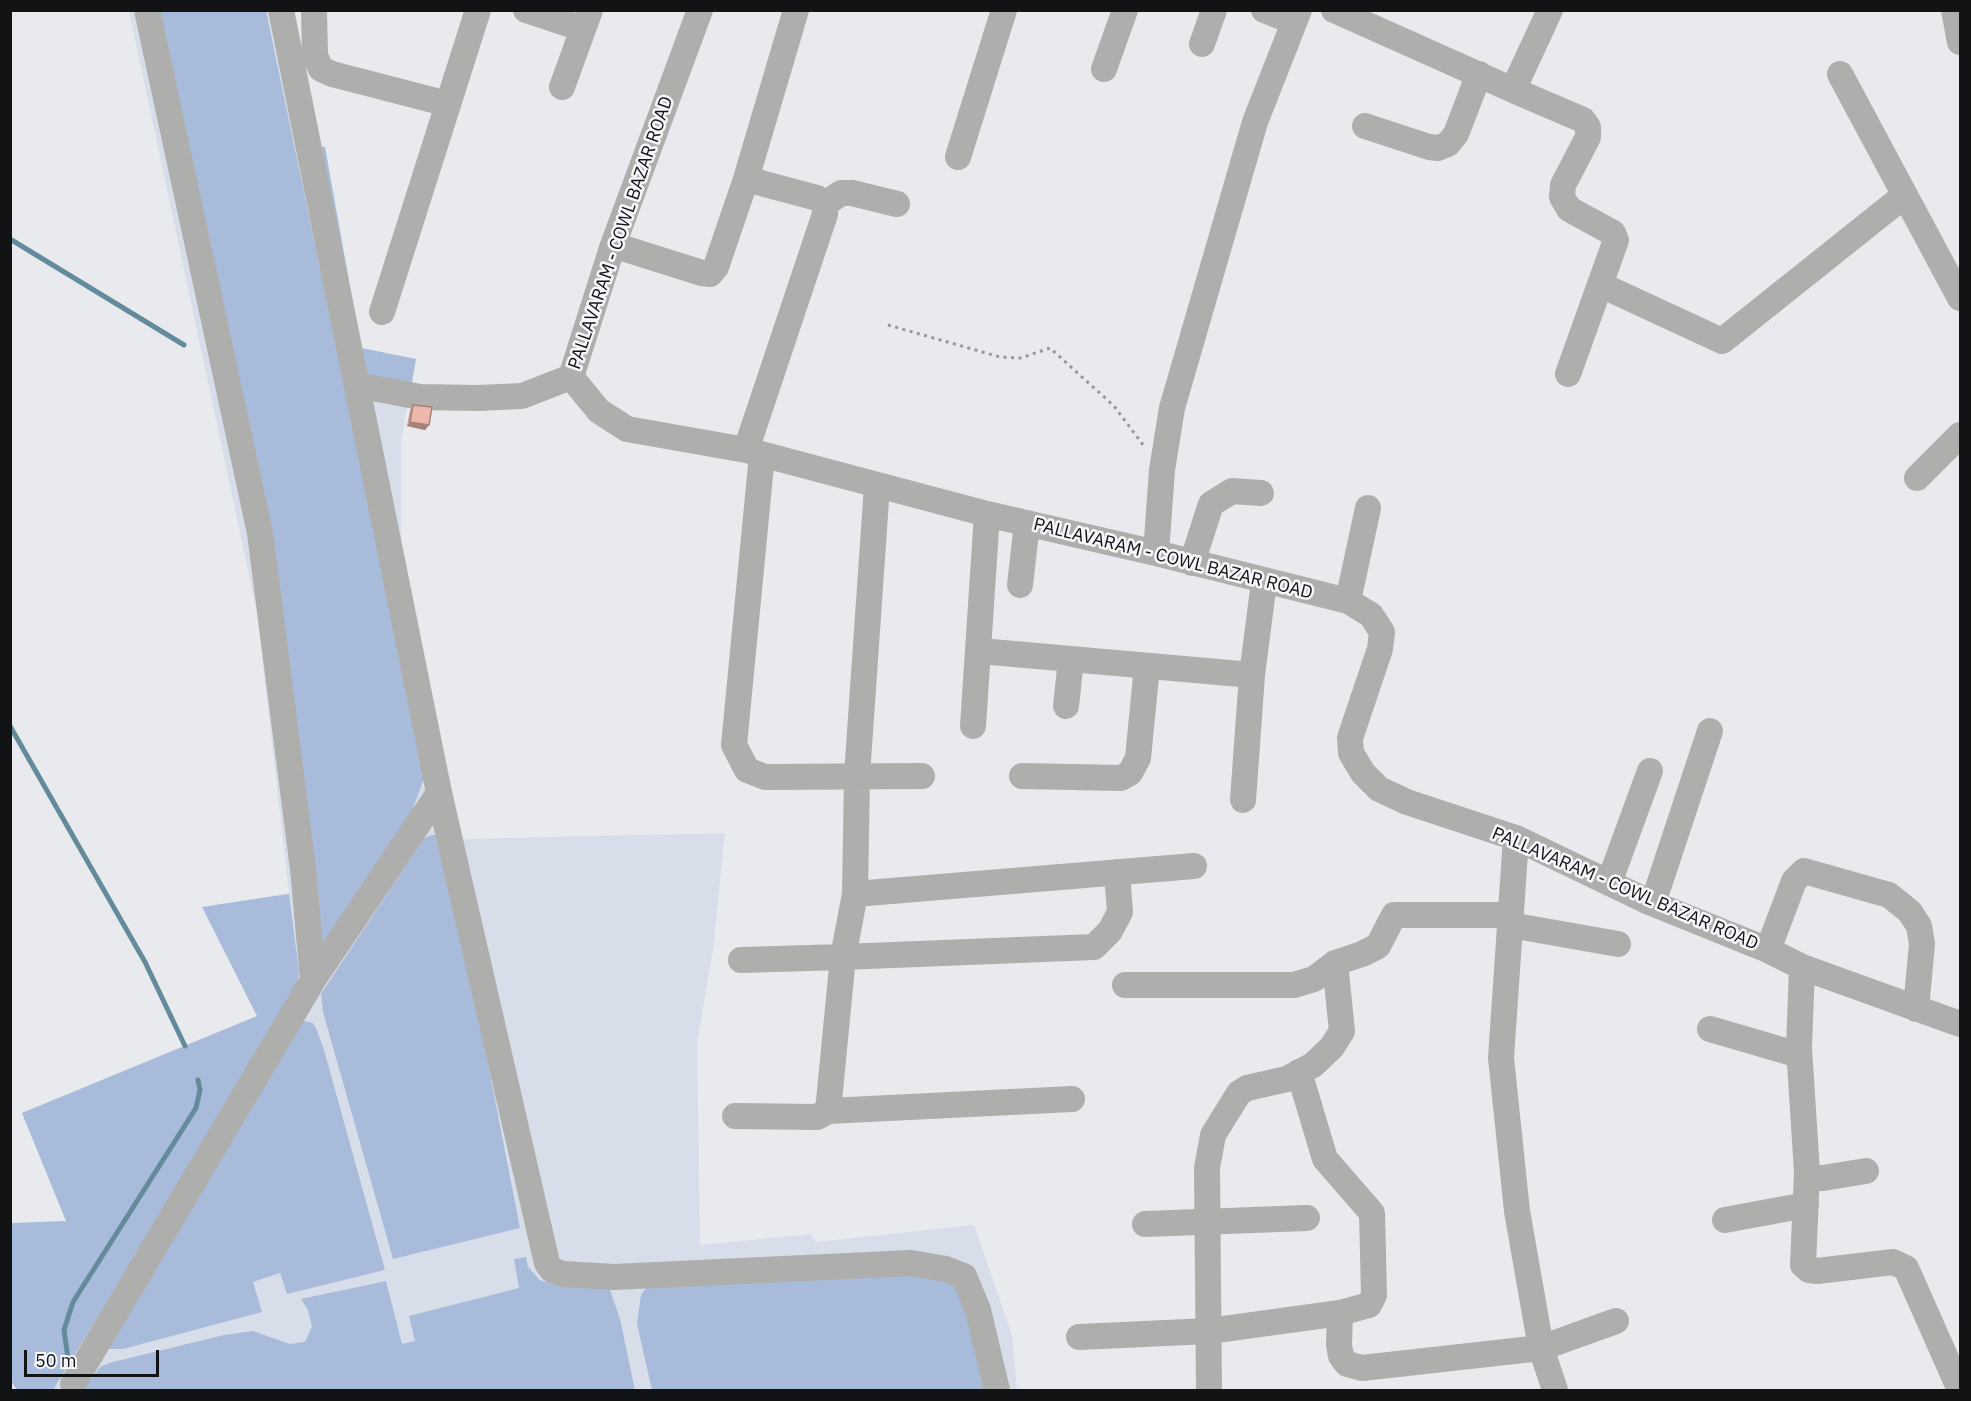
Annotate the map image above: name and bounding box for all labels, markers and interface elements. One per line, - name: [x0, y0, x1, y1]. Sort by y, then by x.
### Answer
- street label: PALLAVARAM - COWL BAZAR ROAD: [564, 94, 678, 372]
- street label: PALLAVARAM - COWL BAZAR ROAD: [1031, 514, 1315, 604]
- street label: PALLAVARAM - COWL BAZAR ROAD: [1489, 823, 1761, 955]
- scale bar: [27, 1338, 162, 1376]
- text: 50 m: [35, 1349, 77, 1372]

